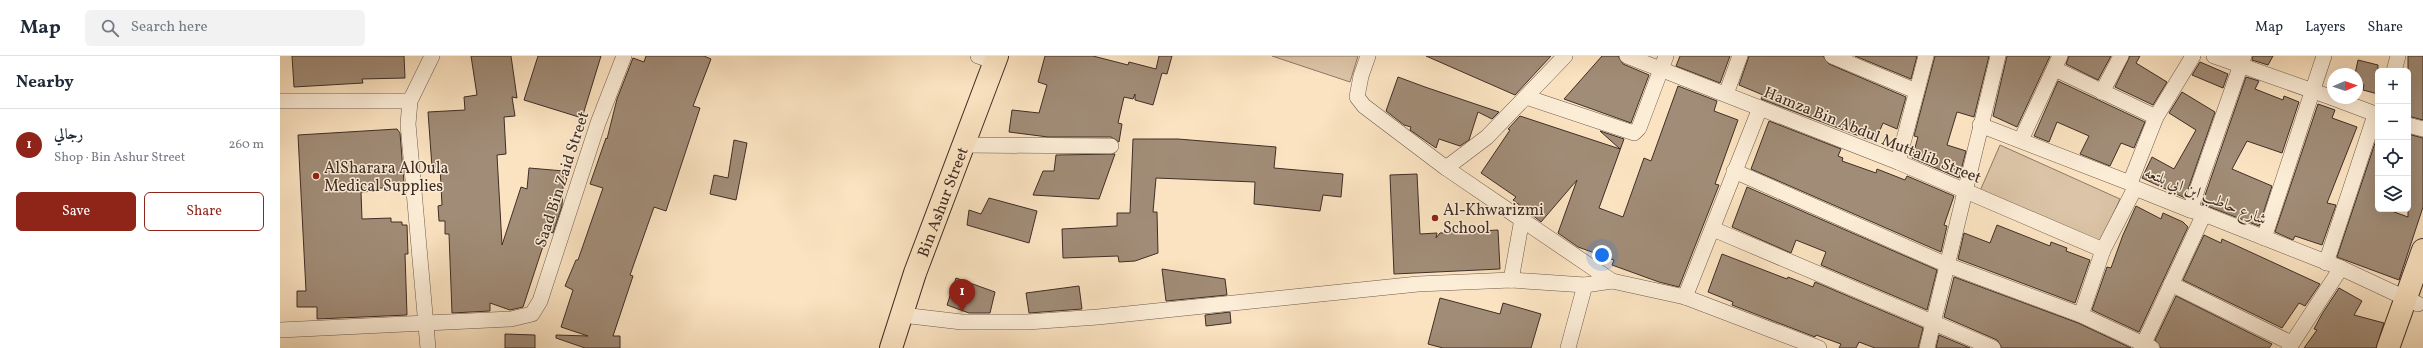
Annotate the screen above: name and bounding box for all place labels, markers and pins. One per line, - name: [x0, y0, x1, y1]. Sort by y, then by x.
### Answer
- place label: AlSharara AlOula Medical Supplies: [324, 158, 448, 198]
- marker: AlSharara AlOula Medical Supplies: [311, 171, 321, 181]
- place label: Al-Khwarizmi School: [1443, 200, 1544, 240]
- marker: Al-Khwarizmi School: [1430, 213, 1440, 223]
- pin: 1: [949, 279, 975, 312]

